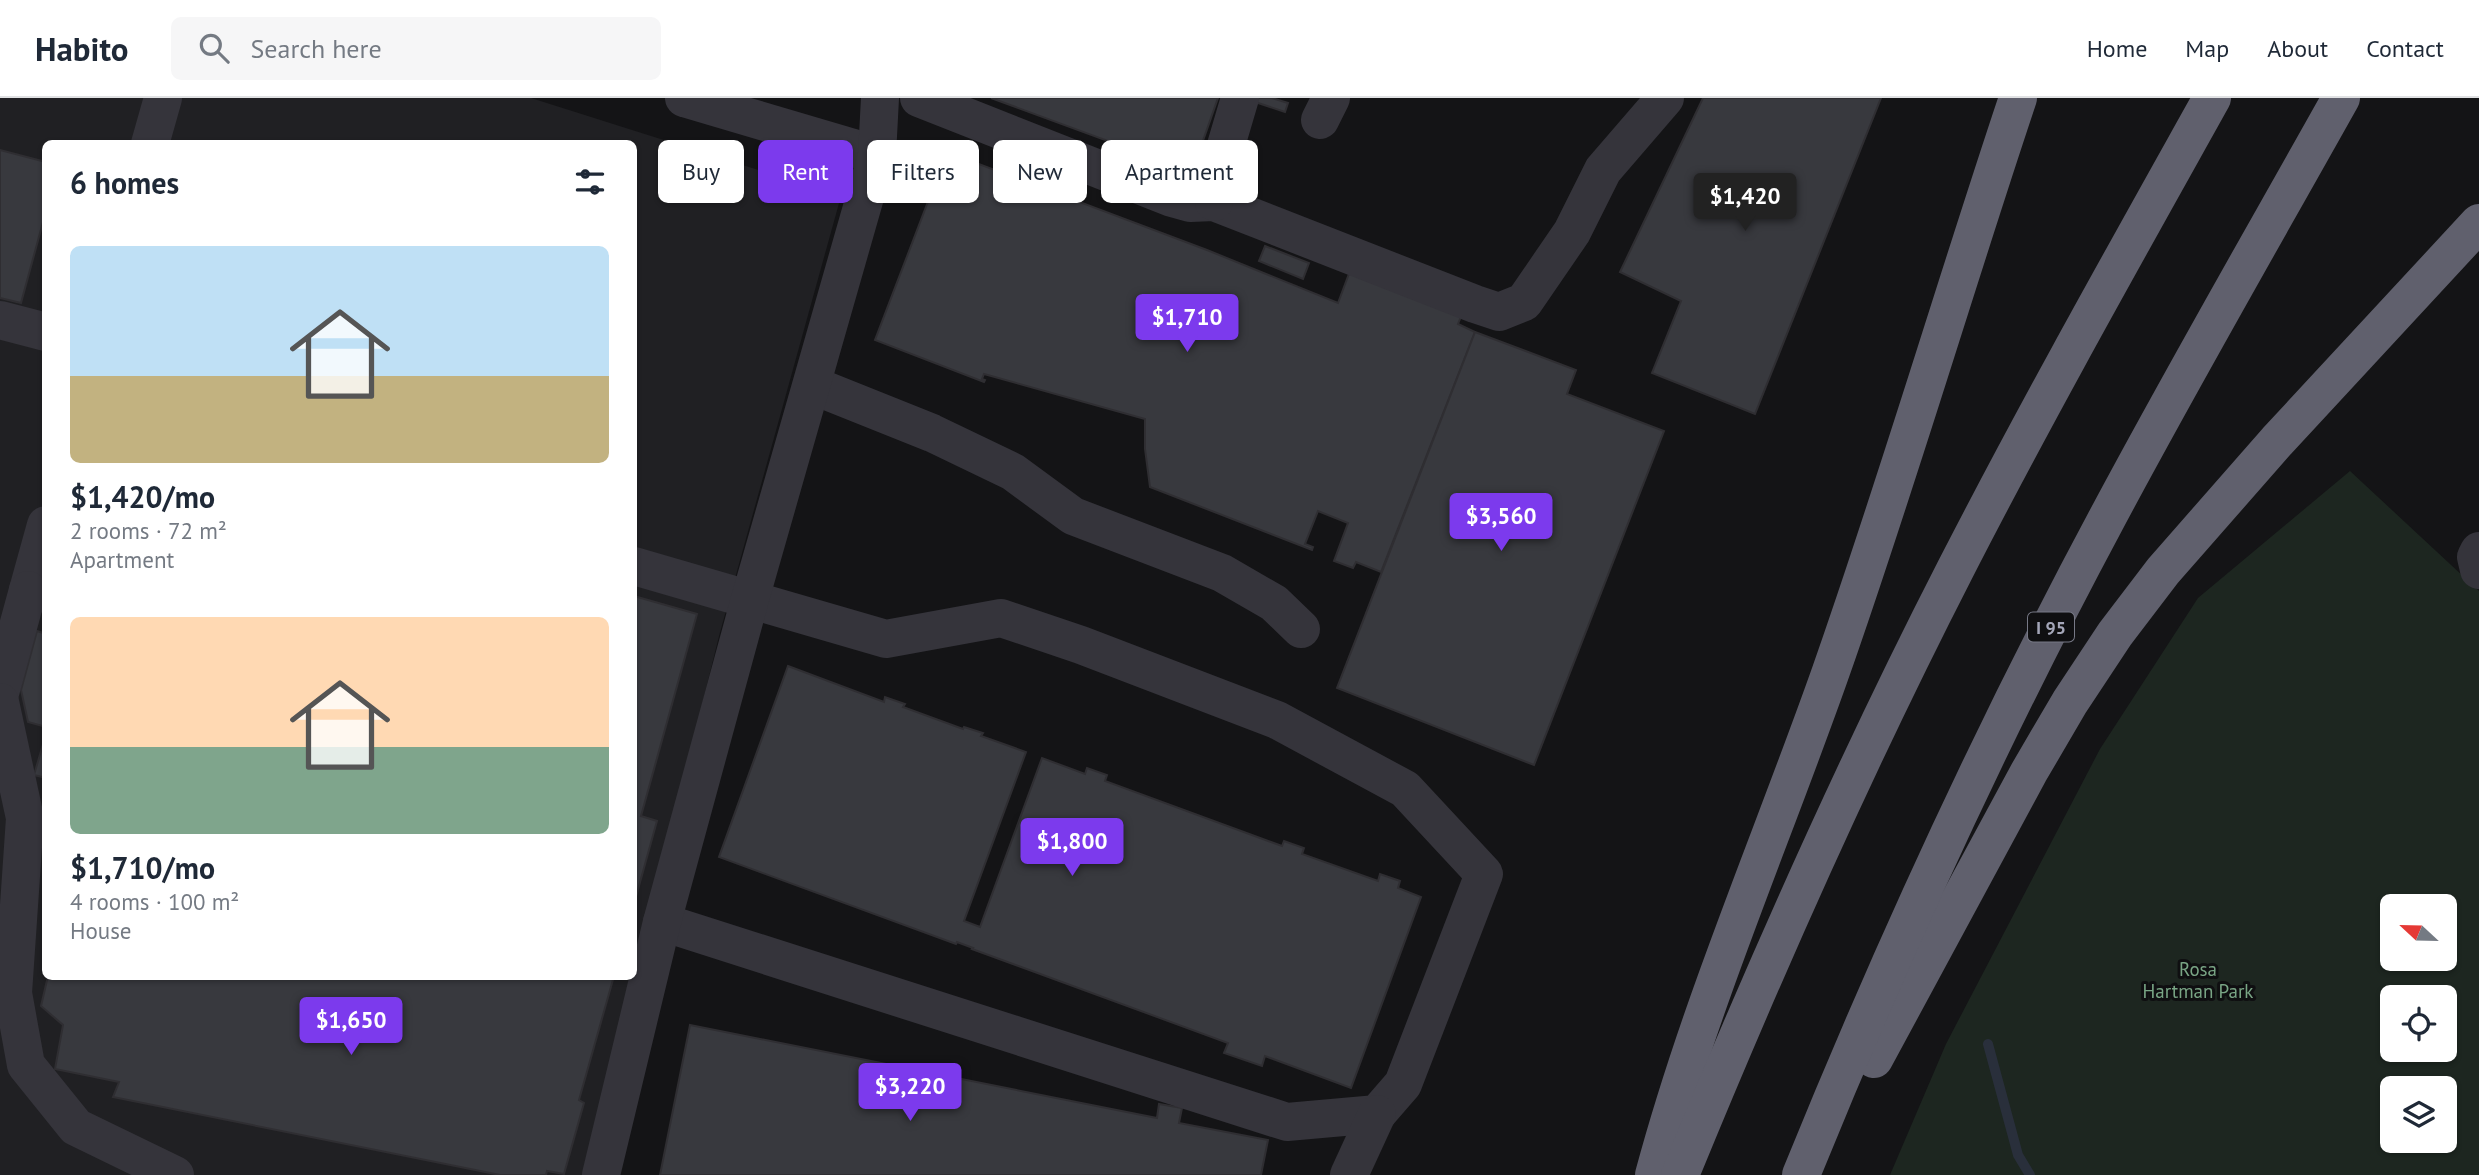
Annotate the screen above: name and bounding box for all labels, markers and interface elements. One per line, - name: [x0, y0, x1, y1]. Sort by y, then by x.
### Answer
- search box: [171, 17, 661, 80]
- text: Habito: [35, 27, 129, 70]
- icon: search: [195, 29, 233, 67]
- text: Search here: [251, 32, 382, 65]
- text: Home: [2087, 33, 2147, 64]
- text: Map: [2185, 33, 2229, 64]
- text: About: [2267, 33, 2328, 64]
- text: Contact: [2366, 33, 2444, 64]
- chip: Buy: [658, 140, 744, 203]
- chip: Rent: [758, 140, 853, 203]
- chip: Filters: [867, 140, 979, 203]
- chip: New: [993, 140, 1087, 203]
- chip: Apartment: [1101, 140, 1258, 203]
- text: 6 homes: [70, 163, 179, 202]
- icon: filters: [571, 163, 609, 201]
- pin: $1,420: [1688, 174, 1802, 233]
- text: $1,420: [1709, 181, 1781, 210]
- icon: home: [277, 291, 403, 417]
- pin: $1,710: [1130, 294, 1244, 354]
- text: $1,710: [1151, 302, 1223, 331]
- text: $1,420/mo: [70, 477, 215, 516]
- pin: $3,560: [1444, 494, 1558, 553]
- text: $3,560: [1465, 501, 1537, 530]
- text: 2 rooms · 72 m²: [70, 516, 227, 545]
- text: Apartment: [70, 545, 174, 574]
- road number: I 95: [2028, 612, 2074, 642]
- icon: home: [277, 662, 403, 788]
- pin: $1,800: [1015, 818, 1129, 878]
- text: $1,800: [1036, 826, 1108, 855]
- text: $1,710/mo: [70, 848, 215, 887]
- text: 4 rooms · 100 m²: [70, 887, 239, 916]
- north arrow: [2380, 894, 2457, 971]
- map controls: [2380, 894, 2457, 1153]
- text: House: [70, 916, 132, 945]
- park label: Rosa Hartman Park: [2143, 957, 2253, 1003]
- button: locate: [2380, 985, 2457, 1062]
- pin: $1,650: [294, 998, 408, 1057]
- text: $1,650: [315, 1005, 387, 1034]
- pin: $3,220: [853, 1063, 967, 1123]
- text: $3,220: [874, 1071, 946, 1100]
- button: layers: [2380, 1076, 2457, 1153]

